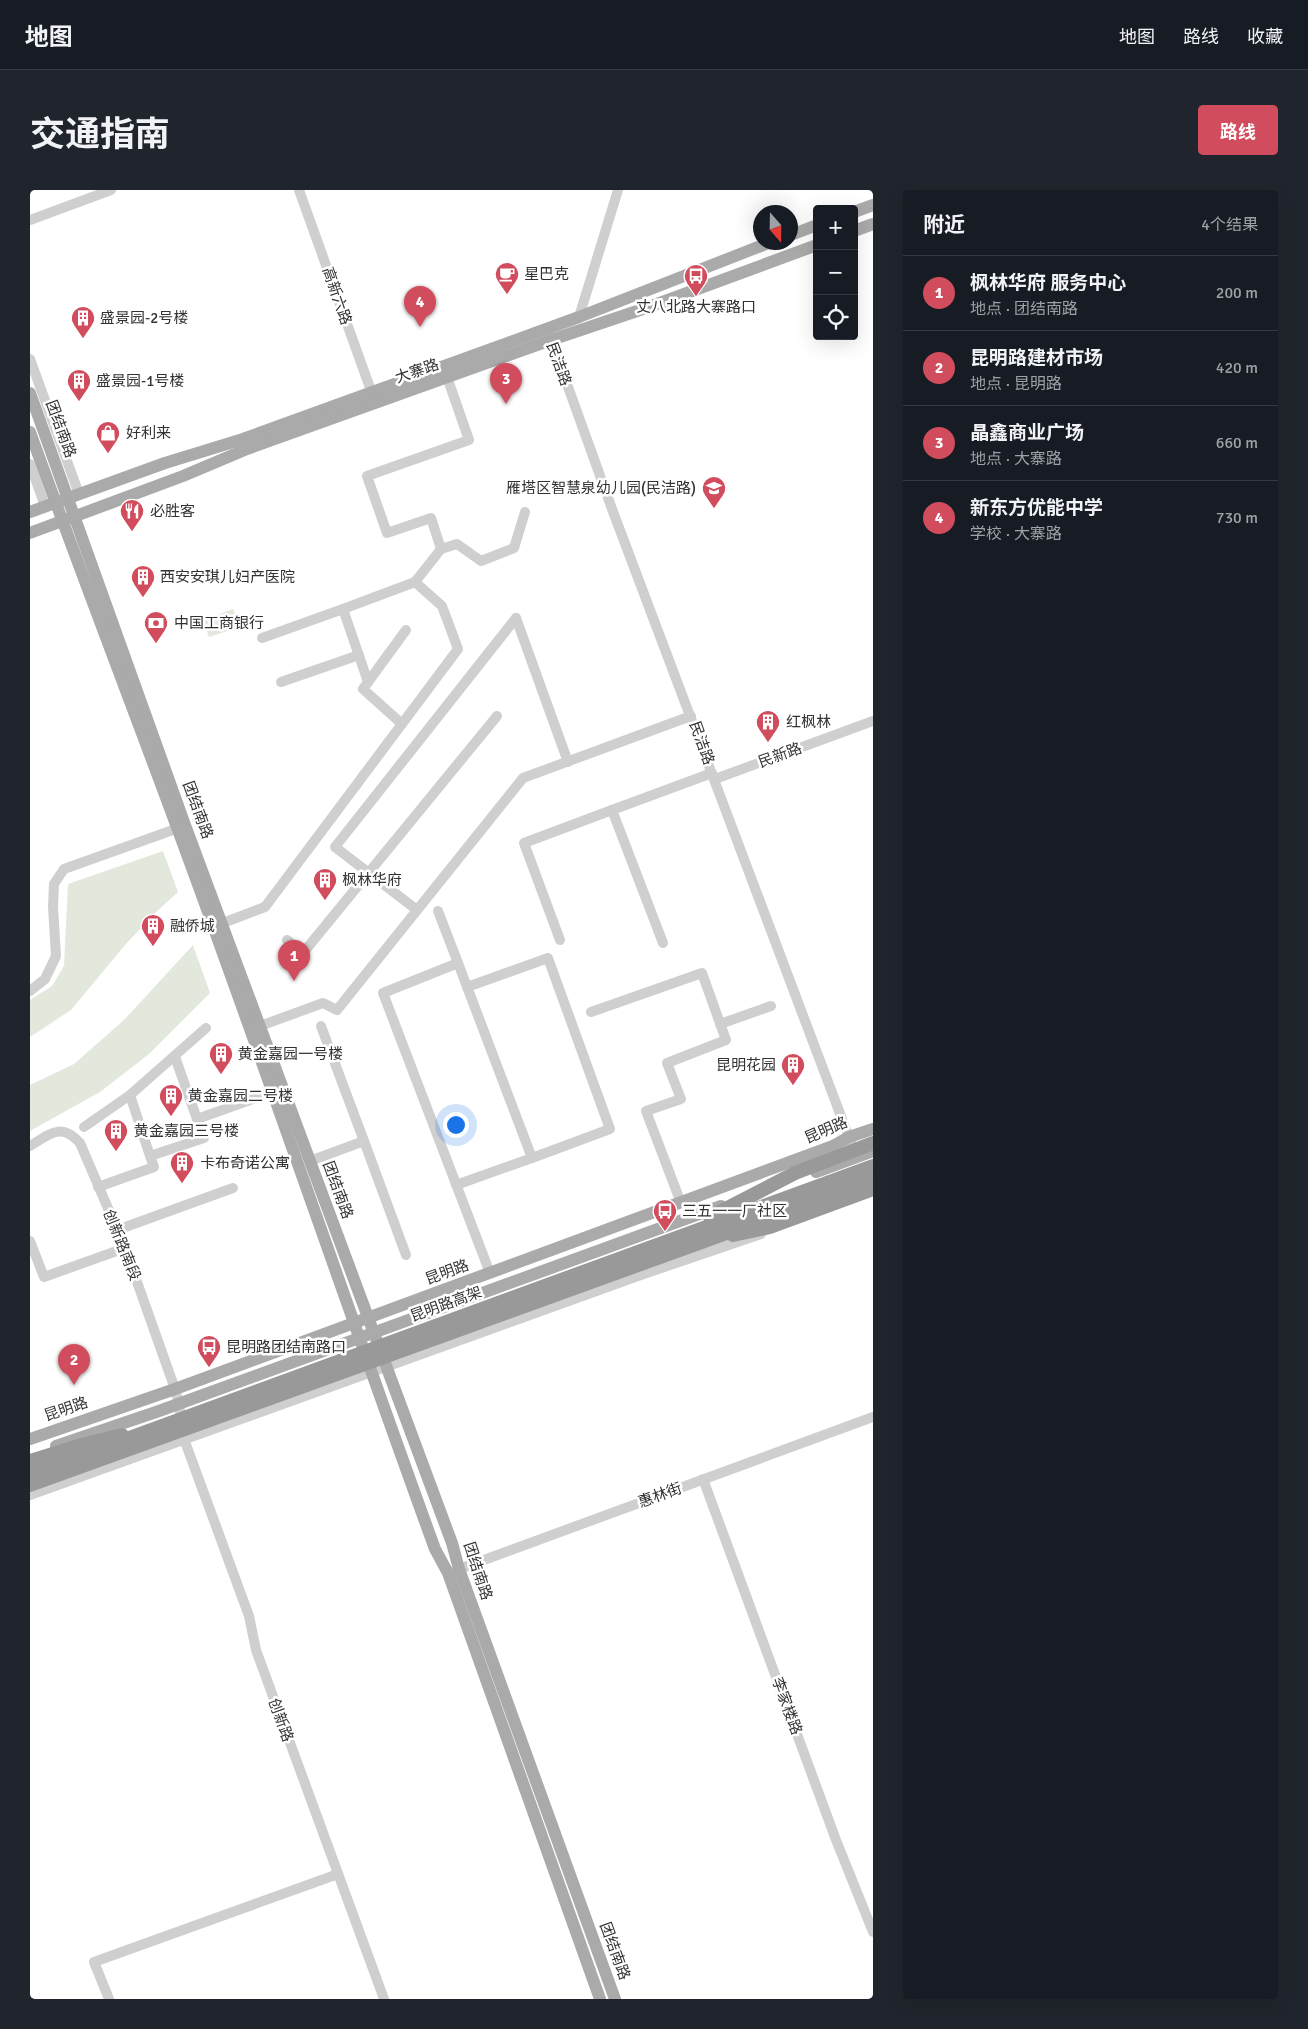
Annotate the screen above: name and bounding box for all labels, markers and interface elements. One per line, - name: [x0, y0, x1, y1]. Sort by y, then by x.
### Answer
- text: 地图: [25, 22, 73, 52]
- text: 地图: [1119, 26, 1155, 48]
- text: 路线: [1183, 26, 1219, 48]
- text: 收藏: [1247, 26, 1283, 48]
- button: 路线: [1198, 105, 1278, 155]
- text: 交通指南: [30, 113, 170, 156]
- north arrow: [753, 205, 798, 250]
- map controls: [813, 205, 858, 340]
- button: +: [813, 205, 858, 250]
- text: 附近: [923, 212, 965, 238]
- text: 4个结果: [1201, 215, 1258, 235]
- button: −: [813, 250, 858, 295]
- cafe icon: 星巴克: [494, 261, 520, 295]
- bus stop icon: 丈八北路大寨路口: [683, 263, 709, 297]
- street label: 高新六路: [319, 265, 355, 327]
- place label: 星巴克: [524, 265, 569, 283]
- text: 枫林华府 服务中心: [970, 271, 1126, 295]
- text: 1: [935, 283, 943, 303]
- text: 200 m: [1216, 283, 1258, 303]
- pin: 4: [404, 286, 436, 327]
- button: locate: [813, 295, 858, 340]
- place label: 丈八北路大寨路口: [636, 298, 756, 316]
- text: 地点 · 团结南路: [970, 299, 1078, 319]
- building icon: 盛景园-2号楼: [70, 305, 96, 339]
- place label: 盛景园-2号楼: [100, 309, 188, 327]
- street label: 民洁路: [543, 340, 575, 388]
- text: 昆明路建材市场: [970, 346, 1103, 370]
- street label: 大寨路: [393, 355, 441, 387]
- text: 2: [935, 358, 943, 378]
- text: 420 m: [1216, 358, 1258, 378]
- pin: 3: [490, 363, 522, 404]
- building icon: 盛景园-1号楼: [66, 368, 92, 402]
- place label: 盛景园-1号楼: [96, 372, 184, 390]
- text: 地点 · 昆明路: [970, 374, 1062, 394]
- street label: 团结南路: [42, 398, 80, 460]
- shop icon: 好利来: [95, 420, 121, 454]
- text: 晶鑫商业广场: [970, 421, 1084, 445]
- place label: 好利来: [126, 424, 171, 442]
- text: 3: [935, 433, 943, 453]
- text: 660 m: [1216, 433, 1258, 453]
- text: 地点 · 大寨路: [970, 449, 1062, 469]
- school or university icon: 雁塔区智慧泉幼儿园(民洁路): [701, 475, 727, 509]
- place label: 雁塔区智慧泉幼儿园(民洁路): [506, 479, 696, 497]
- text: 新东方优能中学: [970, 496, 1103, 520]
- restaurant icon: 必胜客: [119, 498, 145, 532]
- place label: 必胜客: [150, 502, 195, 520]
- text: 4: [935, 508, 943, 528]
- text: 730 m: [1216, 508, 1258, 528]
- text: 学校 · 大寨路: [970, 524, 1062, 544]
- building icon: 西安安琪儿妇产医院: [130, 564, 156, 598]
- place label: 西安安琪儿妇产医院: [160, 568, 295, 586]
- bank icon: 中国工商银行: [143, 610, 169, 644]
- place label: 中国工商银行: [174, 614, 264, 632]
- building icon: 红枫林: [755, 709, 781, 743]
- place label: 红枫林: [786, 713, 831, 731]
- street label: 民洁路: [686, 719, 718, 767]
- street label: 民新路: [756, 739, 804, 771]
- street label: 团结南路: [179, 779, 217, 841]
- building icon: 枫林华府: [312, 867, 338, 901]
- place label: 枫林华府: [342, 871, 402, 889]
- building icon: 融侨城: [140, 913, 166, 947]
- place label: 融侨城: [170, 917, 215, 935]
- pin: 1: [278, 940, 310, 981]
- building icon: 黄金嘉园一号楼: [208, 1041, 234, 1075]
- place label: 黄金嘉园一号楼: [238, 1045, 343, 1063]
- building icon: 昆明花园: [780, 1052, 806, 1086]
- place label: 昆明花园: [716, 1056, 776, 1074]
- building icon: 黄金嘉园二号楼: [158, 1083, 184, 1117]
- place label: 黄金嘉园二号楼: [188, 1087, 293, 1105]
- your location: [443, 1112, 469, 1138]
- street label: 昆明路: [802, 1113, 850, 1147]
- building icon: 黄金嘉园三号楼: [103, 1118, 129, 1152]
- place label: 黄金嘉园三号楼: [134, 1122, 239, 1140]
- building icon: 卡布奇诺公寓: [169, 1150, 195, 1184]
- place label: 卡布奇诺公寓: [200, 1154, 290, 1172]
- street label: 团结南路: [319, 1159, 357, 1221]
- bus stop icon: 三五一一厂社区: [652, 1198, 678, 1232]
- place label: 三五一一厂社区: [682, 1202, 787, 1220]
- street label: 创新路南段: [100, 1207, 144, 1283]
- street label: 昆明路: [423, 1256, 471, 1288]
- street label: 昆明路高架: [408, 1283, 484, 1325]
- bus stop icon: 昆明路团结南路口: [196, 1334, 222, 1368]
- place label: 昆明路团结南路口: [226, 1338, 346, 1356]
- pin: 2: [58, 1344, 90, 1385]
- street label: 昆明路: [42, 1393, 90, 1425]
- street label: 惠林街: [636, 1479, 684, 1511]
- street label: 团结南路: [460, 1540, 496, 1602]
- street label: 李家楼路: [768, 1675, 806, 1737]
- street label: 创新路: [265, 1696, 297, 1744]
- street label: 团结南路: [596, 1920, 634, 1982]

